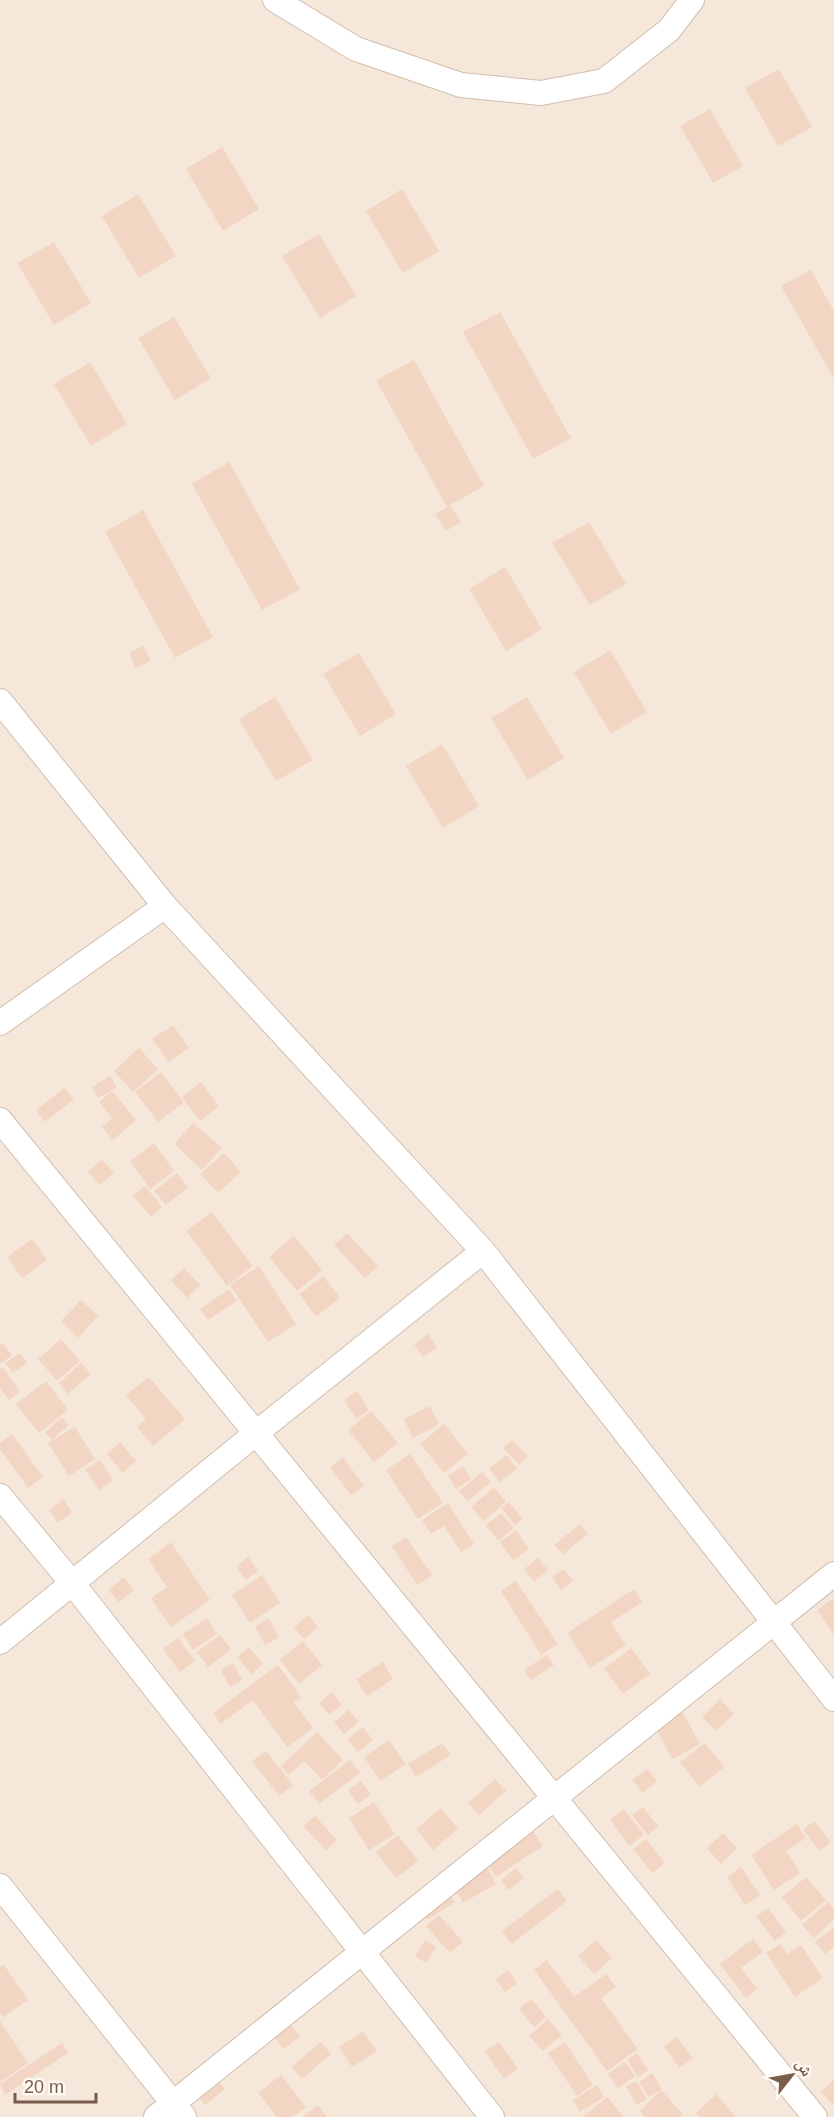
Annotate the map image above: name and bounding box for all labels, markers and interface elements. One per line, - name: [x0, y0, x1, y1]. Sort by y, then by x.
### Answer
- north arrow: [762, 2045, 822, 2105]
- text: ش: [792, 2056, 816, 2080]
- scale bar: [15, 2066, 96, 2104]
- text: 20 m: [24, 2077, 64, 2097]

